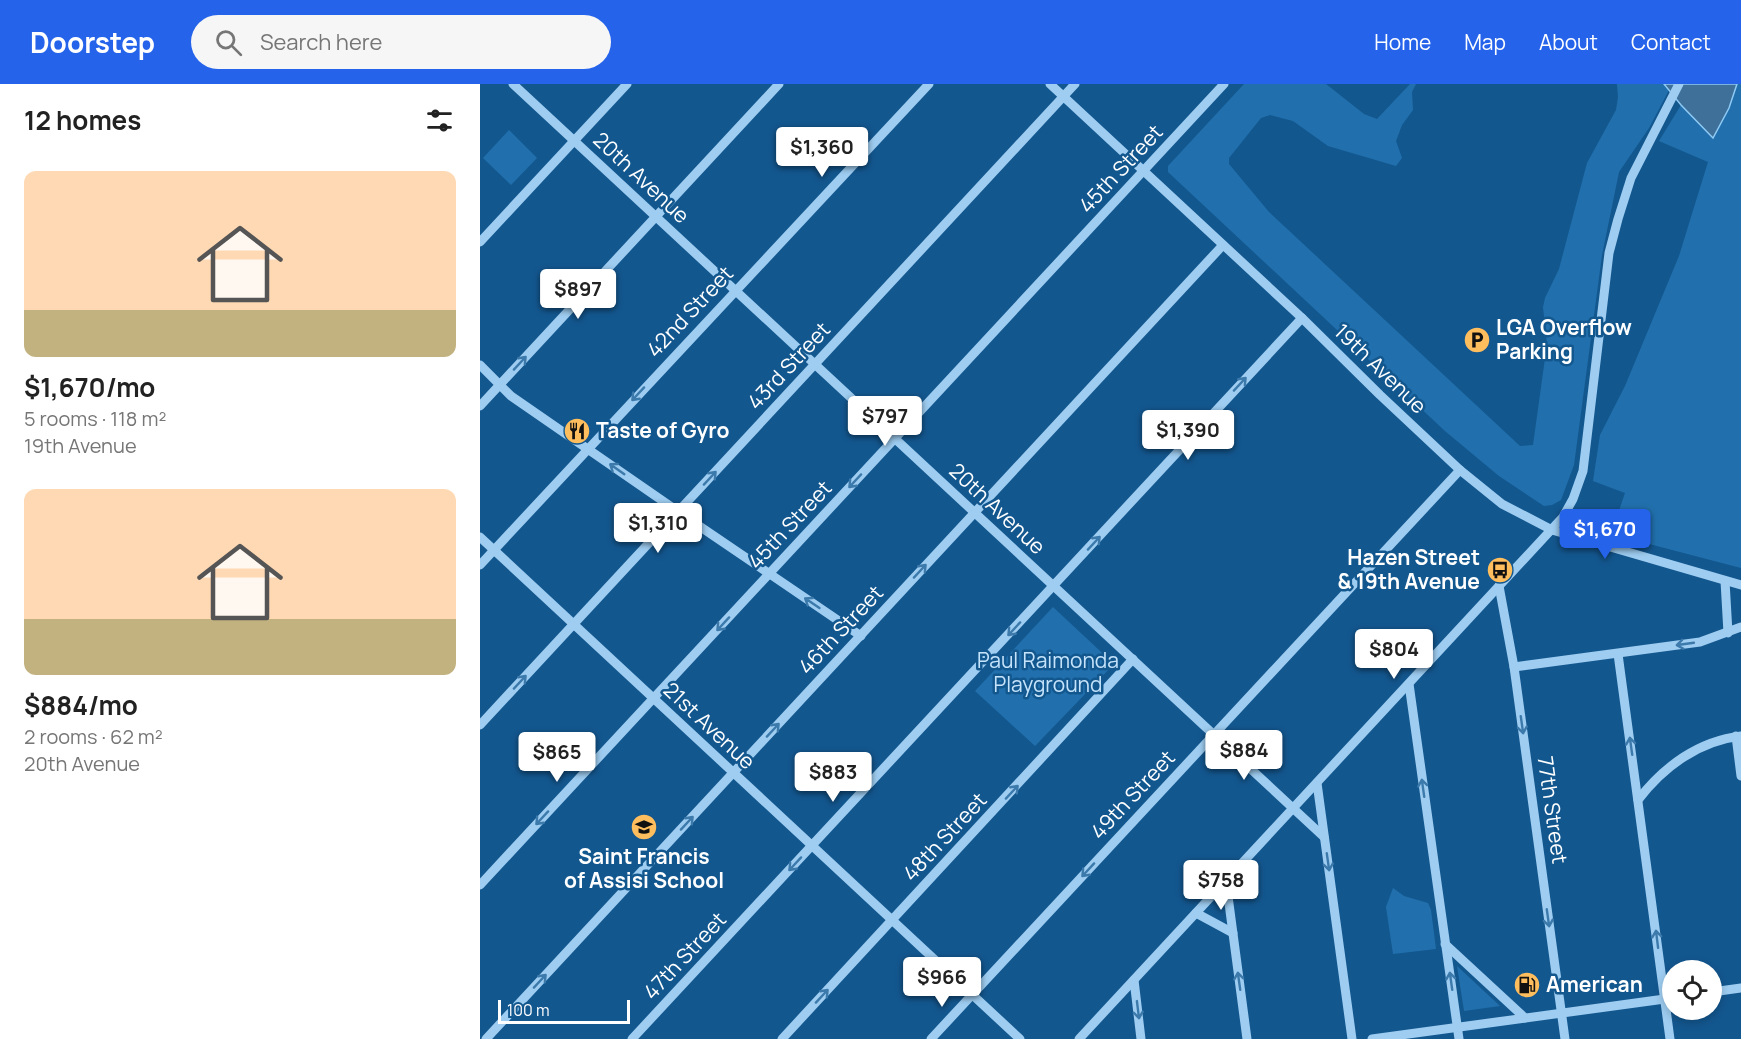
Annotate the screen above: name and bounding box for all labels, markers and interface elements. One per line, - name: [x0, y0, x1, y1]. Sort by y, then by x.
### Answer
- search box: [191, 15, 611, 69]
- text: Doorstep: [30, 23, 155, 61]
- icon: search: [212, 26, 245, 59]
- text: Search here: [260, 27, 382, 57]
- text: Home: [1374, 28, 1431, 56]
- text: Map: [1464, 28, 1506, 56]
- text: About: [1539, 28, 1598, 56]
- text: Contact: [1631, 28, 1711, 56]
- text: 12 homes: [24, 102, 141, 138]
- icon: filters: [423, 104, 456, 137]
- street label: 45th Street: [1072, 118, 1168, 219]
- street label: 20th Avenue: [588, 126, 696, 229]
- pin: $1,360: [773, 127, 871, 178]
- text: $1,360: [790, 133, 854, 160]
- icon: home: [186, 210, 294, 318]
- street label: 42nd Street: [640, 260, 739, 363]
- pin: $897: [542, 269, 614, 320]
- text: $897: [554, 275, 602, 302]
- place label: LGA Overflow Parking: [1496, 313, 1632, 365]
- street label: 43rd Street: [741, 316, 836, 415]
- street label: 19th Avenue: [1328, 317, 1433, 419]
- parking icon: LGA Overflow Parking: [1462, 325, 1492, 355]
- one-way arrow: [513, 356, 527, 371]
- text: $1,670/mo: [24, 369, 155, 405]
- one-way arrow: [1233, 377, 1248, 392]
- one-way arrow: [631, 387, 645, 402]
- pin: $797: [849, 396, 921, 447]
- text: $797: [862, 402, 908, 429]
- text: 5 rooms · 118 m²: [24, 405, 166, 432]
- pin: $1,390: [1139, 410, 1237, 461]
- restaurant icon: Taste of Gyro: [562, 416, 592, 446]
- place label: Taste of Gyro: [596, 416, 729, 444]
- text: $1,390: [1156, 416, 1220, 443]
- text: 19th Avenue: [24, 432, 137, 459]
- street label: 20th Avenue: [944, 457, 1052, 560]
- one-way arrow: [609, 463, 625, 475]
- one-way arrow: [703, 471, 717, 486]
- one-way arrow: [848, 473, 862, 488]
- street label: 45th Street: [741, 474, 837, 575]
- pin: $1,310: [609, 503, 707, 554]
- text: $1,310: [628, 509, 688, 536]
- pin: $1,670: [1556, 509, 1654, 560]
- text: $1,670: [1574, 515, 1636, 542]
- icon: home: [186, 528, 294, 636]
- one-way arrow: [1087, 536, 1101, 551]
- place label: Hazen Street & 19th Avenue: [1337, 543, 1480, 595]
- bus stop icon: Hazen Street & 19th Avenue: [1485, 555, 1515, 585]
- one-way arrow: [913, 564, 927, 579]
- street label: 46th Street: [792, 579, 889, 680]
- one-way arrow: [805, 597, 821, 609]
- one-way arrow: [716, 616, 730, 631]
- one-way arrow: [1007, 621, 1021, 636]
- pin: $804: [1358, 629, 1430, 680]
- text: $804: [1369, 635, 1419, 662]
- one-way arrow: [1676, 639, 1696, 650]
- park label: Paul Raimonda Playground: [977, 646, 1119, 698]
- one-way arrow: [513, 675, 527, 690]
- street label: 21st Avenue: [658, 676, 762, 775]
- text: $884/mo: [24, 687, 138, 723]
- one-way arrow: [1516, 715, 1527, 734]
- text: 2 rooms · 62 m²: [24, 723, 163, 750]
- one-way arrow: [766, 723, 780, 738]
- pin: $884: [1208, 730, 1280, 781]
- pin: $865: [521, 732, 593, 783]
- text: $884: [1219, 736, 1269, 763]
- one-way arrow: [1625, 737, 1636, 756]
- text: $865: [533, 738, 581, 765]
- street label: 49th Street: [1084, 744, 1181, 845]
- text: 20th Avenue: [24, 750, 140, 777]
- pin: $883: [797, 752, 869, 803]
- street label: 77th Street: [1532, 754, 1574, 865]
- text: $883: [809, 758, 857, 785]
- one-way arrow: [1418, 779, 1429, 798]
- one-way arrow: [1005, 785, 1019, 800]
- street label: 48th Street: [896, 786, 992, 887]
- one-way arrow: [535, 811, 549, 826]
- school or university icon: Saint Francis of Assisi School: [629, 812, 659, 842]
- one-way arrow: [680, 815, 694, 830]
- place label: Saint Francis of Assisi School: [564, 842, 724, 894]
- one-way arrow: [1322, 851, 1333, 871]
- one-way arrow: [788, 856, 803, 871]
- pin: $758: [1185, 860, 1257, 911]
- one-way arrow: [1081, 862, 1095, 877]
- text: $758: [1197, 866, 1245, 893]
- street label: 47th Street: [637, 906, 732, 1005]
- one-way arrow: [1543, 908, 1554, 928]
- one-way arrow: [1651, 930, 1662, 950]
- pin: $966: [906, 957, 978, 1008]
- map controls: [1662, 960, 1722, 1020]
- button: locate: [1662, 960, 1722, 1020]
- text: $966: [917, 963, 967, 990]
- fuel station icon: American: [1512, 970, 1542, 1000]
- place label: American: [1546, 970, 1643, 998]
- one-way arrow: [1234, 972, 1245, 991]
- one-way arrow: [1445, 972, 1456, 992]
- one-way arrow: [533, 973, 547, 988]
- one-way arrow: [815, 989, 829, 1004]
- scale bar: [498, 997, 630, 1024]
- text: 100 m: [507, 999, 550, 1021]
- one-way arrow: [1132, 999, 1143, 1019]

